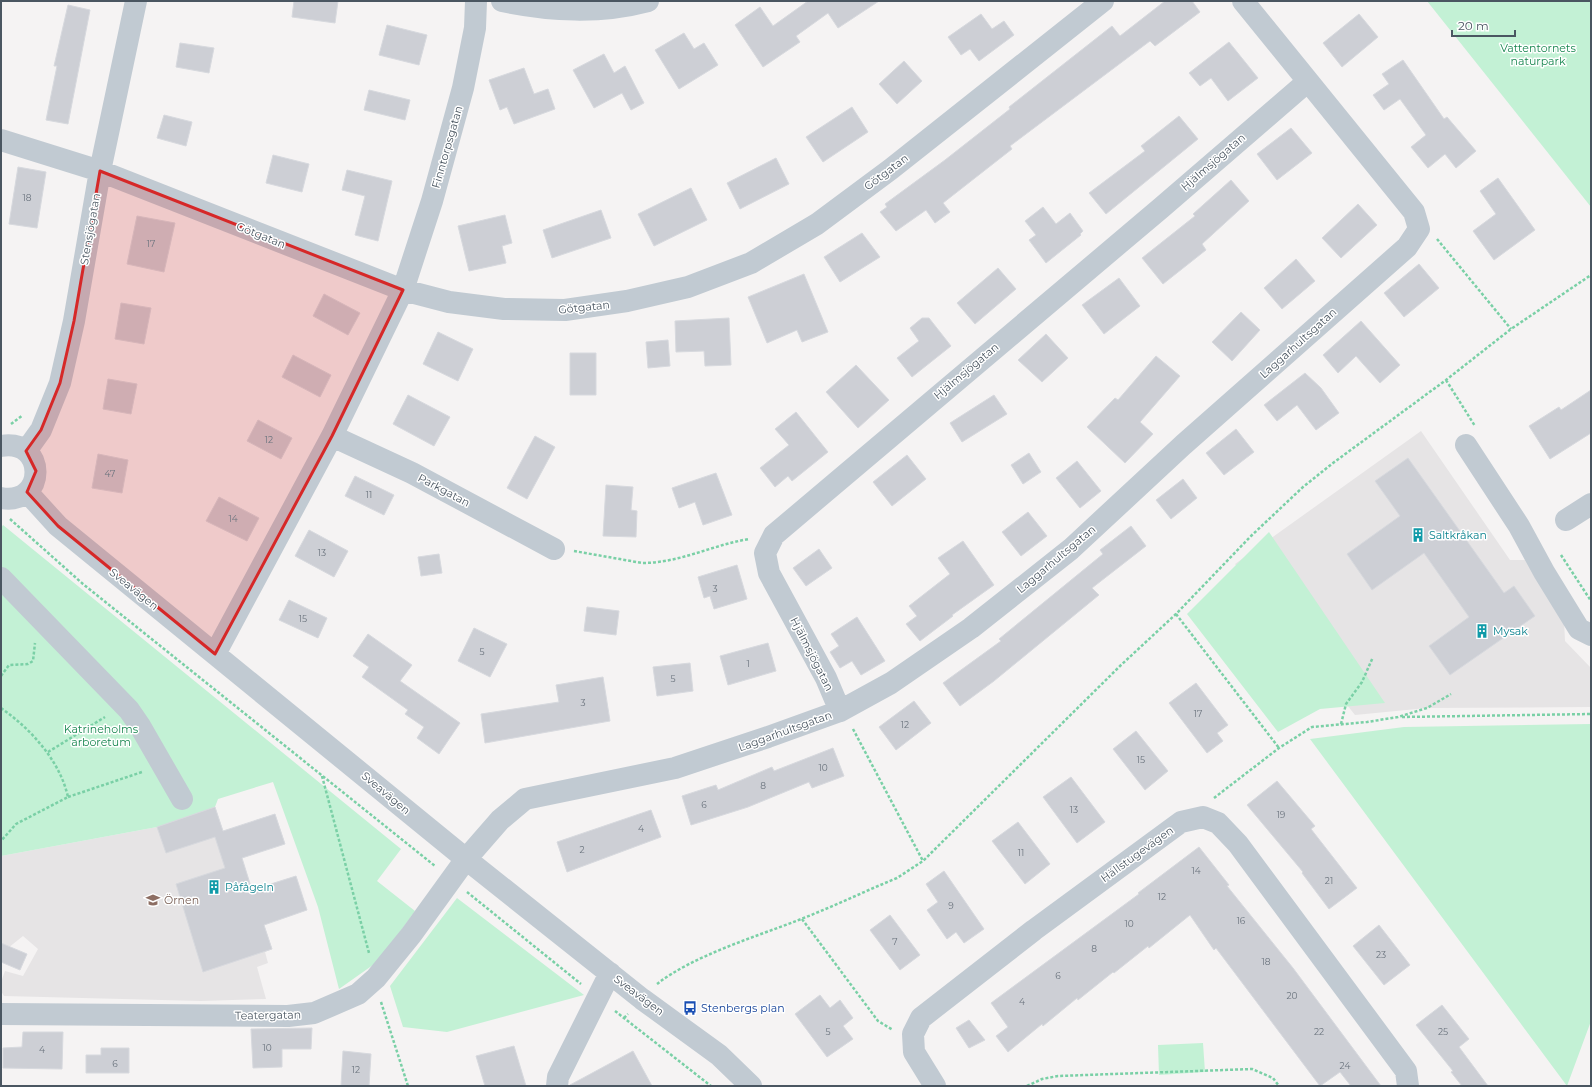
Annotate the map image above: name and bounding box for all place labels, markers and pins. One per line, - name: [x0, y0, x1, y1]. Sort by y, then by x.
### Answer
- building icon: Saltkråkan: [1410, 527, 1426, 543]
- place label: Saltkråkan: [1429, 528, 1487, 542]
- building icon: Mysak: [1474, 623, 1490, 639]
- place label: Mysak: [1493, 624, 1528, 638]
- building icon: Påfågeln: [206, 879, 222, 895]
- place label: Påfågeln: [225, 880, 274, 894]
- school or university icon: Örnen: [145, 892, 161, 908]
- place label: Örnen: [164, 893, 199, 907]
- bus stop icon: Stenbergs plan: [682, 1000, 698, 1016]
- place label: Stenbergs plan: [701, 1001, 785, 1015]

